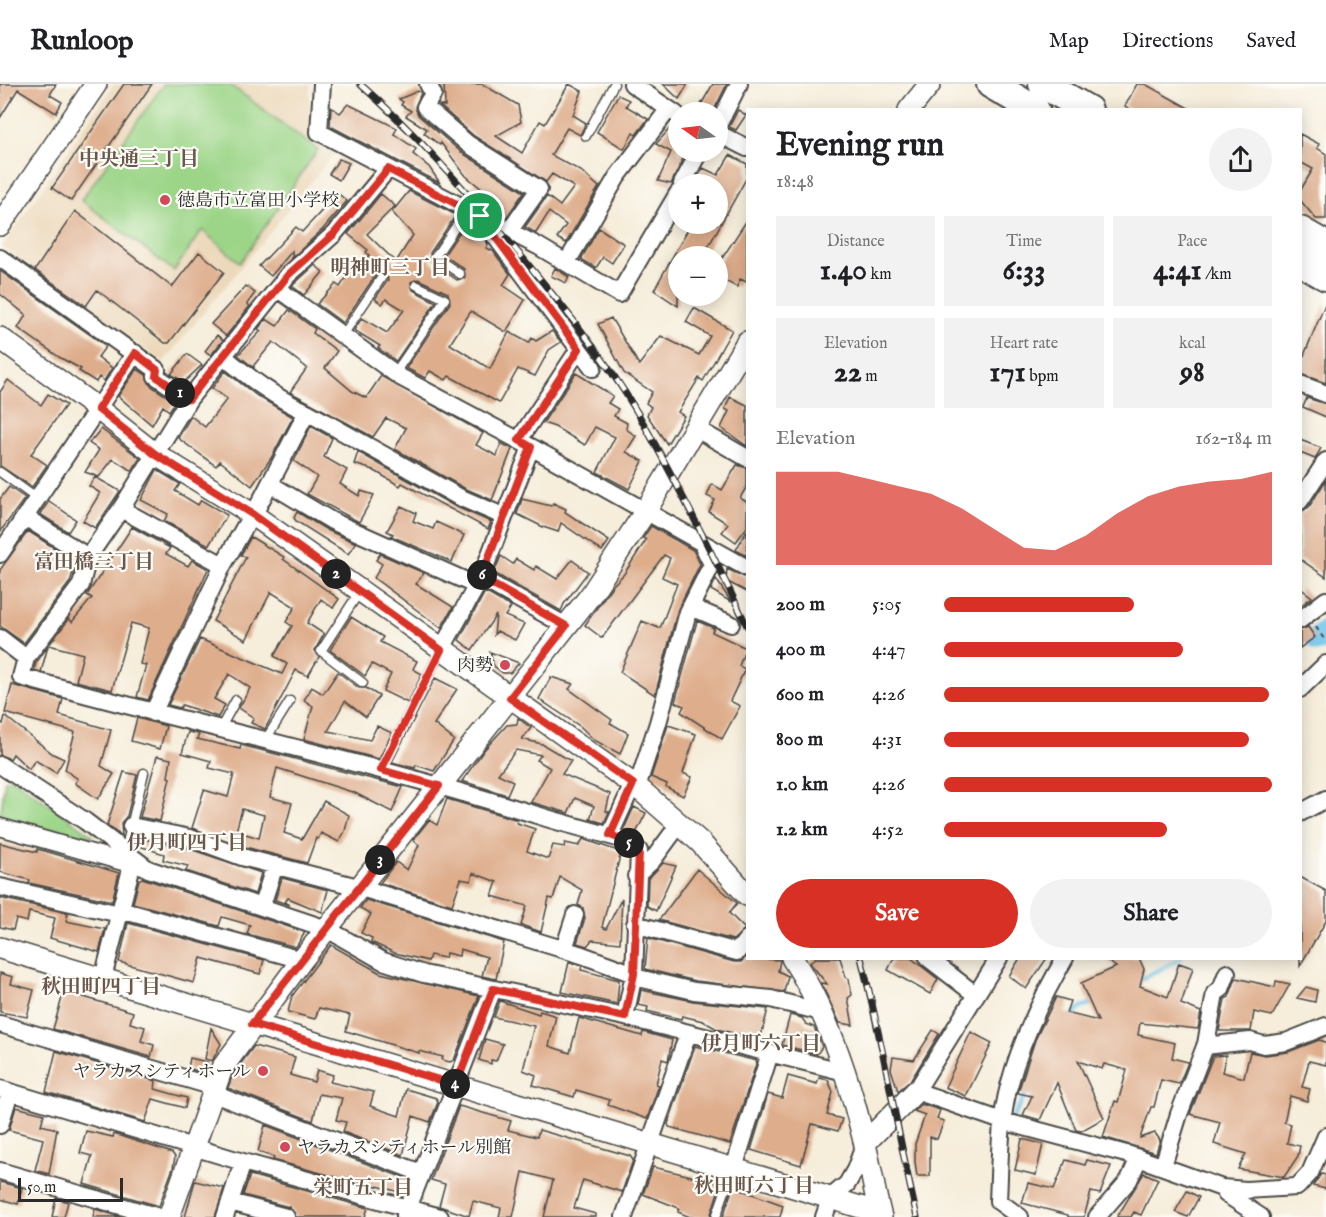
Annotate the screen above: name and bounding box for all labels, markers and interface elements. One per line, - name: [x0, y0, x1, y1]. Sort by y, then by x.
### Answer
- text: Runloop: [30, 24, 133, 59]
- text: Map: [1049, 28, 1089, 55]
- text: Directions: [1122, 28, 1213, 55]
- text: Saved: [1246, 28, 1296, 55]
- north arrow: [668, 102, 728, 162]
- map controls: [668, 102, 728, 306]
- text: Evening run: [776, 125, 944, 167]
- button: share: [1209, 128, 1272, 191]
- district label: 中央通三丁目: [79, 147, 199, 172]
- text: 18:48: [776, 169, 814, 194]
- button: +: [668, 174, 728, 234]
- place label: 徳島市立富田小学校: [177, 190, 339, 213]
- pin: [454, 190, 505, 241]
- marker: 徳島市立富田小学校: [158, 193, 172, 207]
- icon: arrive: [463, 199, 496, 232]
- text: Distance: [827, 232, 885, 252]
- text: Time: [1006, 232, 1042, 252]
- text: Pace: [1177, 232, 1207, 252]
- button: −: [668, 246, 728, 306]
- text: 1.40: [820, 252, 867, 290]
- text: 6:33: [1003, 252, 1045, 290]
- text: 4:41: [1153, 252, 1202, 290]
- district label: 明神町三丁目: [330, 256, 450, 281]
- text: km: [867, 265, 892, 285]
- text: /km: [1202, 265, 1232, 285]
- text: Elevation: [824, 334, 887, 354]
- text: Heart rate: [990, 334, 1058, 354]
- text: kcal: [1179, 334, 1206, 354]
- text: 22: [834, 354, 862, 392]
- text: 171: [989, 354, 1026, 392]
- text: 98: [1180, 354, 1205, 392]
- text: m: [862, 367, 878, 387]
- text: bpm: [1026, 367, 1059, 387]
- pin: 1: [165, 378, 195, 408]
- text: 1: [177, 383, 183, 403]
- text: Elevation: [776, 426, 855, 451]
- text: 162–184 m: [1195, 426, 1272, 451]
- district label: 富田橋三丁目: [34, 550, 154, 575]
- pin: 2: [321, 559, 351, 589]
- pin: 6: [467, 560, 497, 590]
- text: 2: [332, 564, 340, 584]
- text: 6: [479, 565, 485, 585]
- text: 200 m: [776, 592, 825, 617]
- text: 5:05: [872, 592, 902, 617]
- text: 400 m: [776, 637, 825, 662]
- text: 4:47: [872, 637, 906, 662]
- place label: 肉勢: [457, 655, 493, 678]
- marker: 肉勢: [498, 658, 512, 672]
- text: 600 m: [776, 682, 824, 707]
- text: 4:26: [872, 682, 905, 707]
- text: 800 m: [776, 727, 823, 752]
- text: 4:31: [872, 727, 902, 752]
- text: 1.0 km: [776, 772, 828, 797]
- text: 4:26: [872, 772, 905, 797]
- text: 1.2 km: [776, 817, 828, 842]
- text: 4:52: [872, 817, 904, 842]
- pin: 5: [614, 828, 644, 858]
- district label: 伊月町四丁目: [127, 831, 247, 856]
- text: 5: [626, 833, 632, 853]
- pin: 3: [365, 845, 395, 875]
- text: 3: [377, 850, 383, 870]
- button: Save: [776, 879, 1018, 948]
- button: Share: [1030, 879, 1272, 948]
- district label: 秋田町四丁目: [41, 975, 161, 1000]
- district label: 伊月町六丁目: [701, 1032, 821, 1057]
- place label: ヤラカスシティホール: [73, 1061, 251, 1084]
- marker: ヤラカスシティホール: [256, 1064, 270, 1078]
- pin: 4: [440, 1069, 470, 1099]
- text: 4: [451, 1074, 459, 1094]
- place label: ヤラカスシティホール別館: [297, 1137, 511, 1160]
- marker: ヤラカスシティホール別館: [278, 1140, 292, 1154]
- district label: 秋田町六丁目: [694, 1174, 814, 1199]
- scale bar: [18, 1175, 123, 1202]
- district label: 栄町五丁目: [313, 1176, 413, 1201]
- text: 50 m: [27, 1178, 56, 1198]

